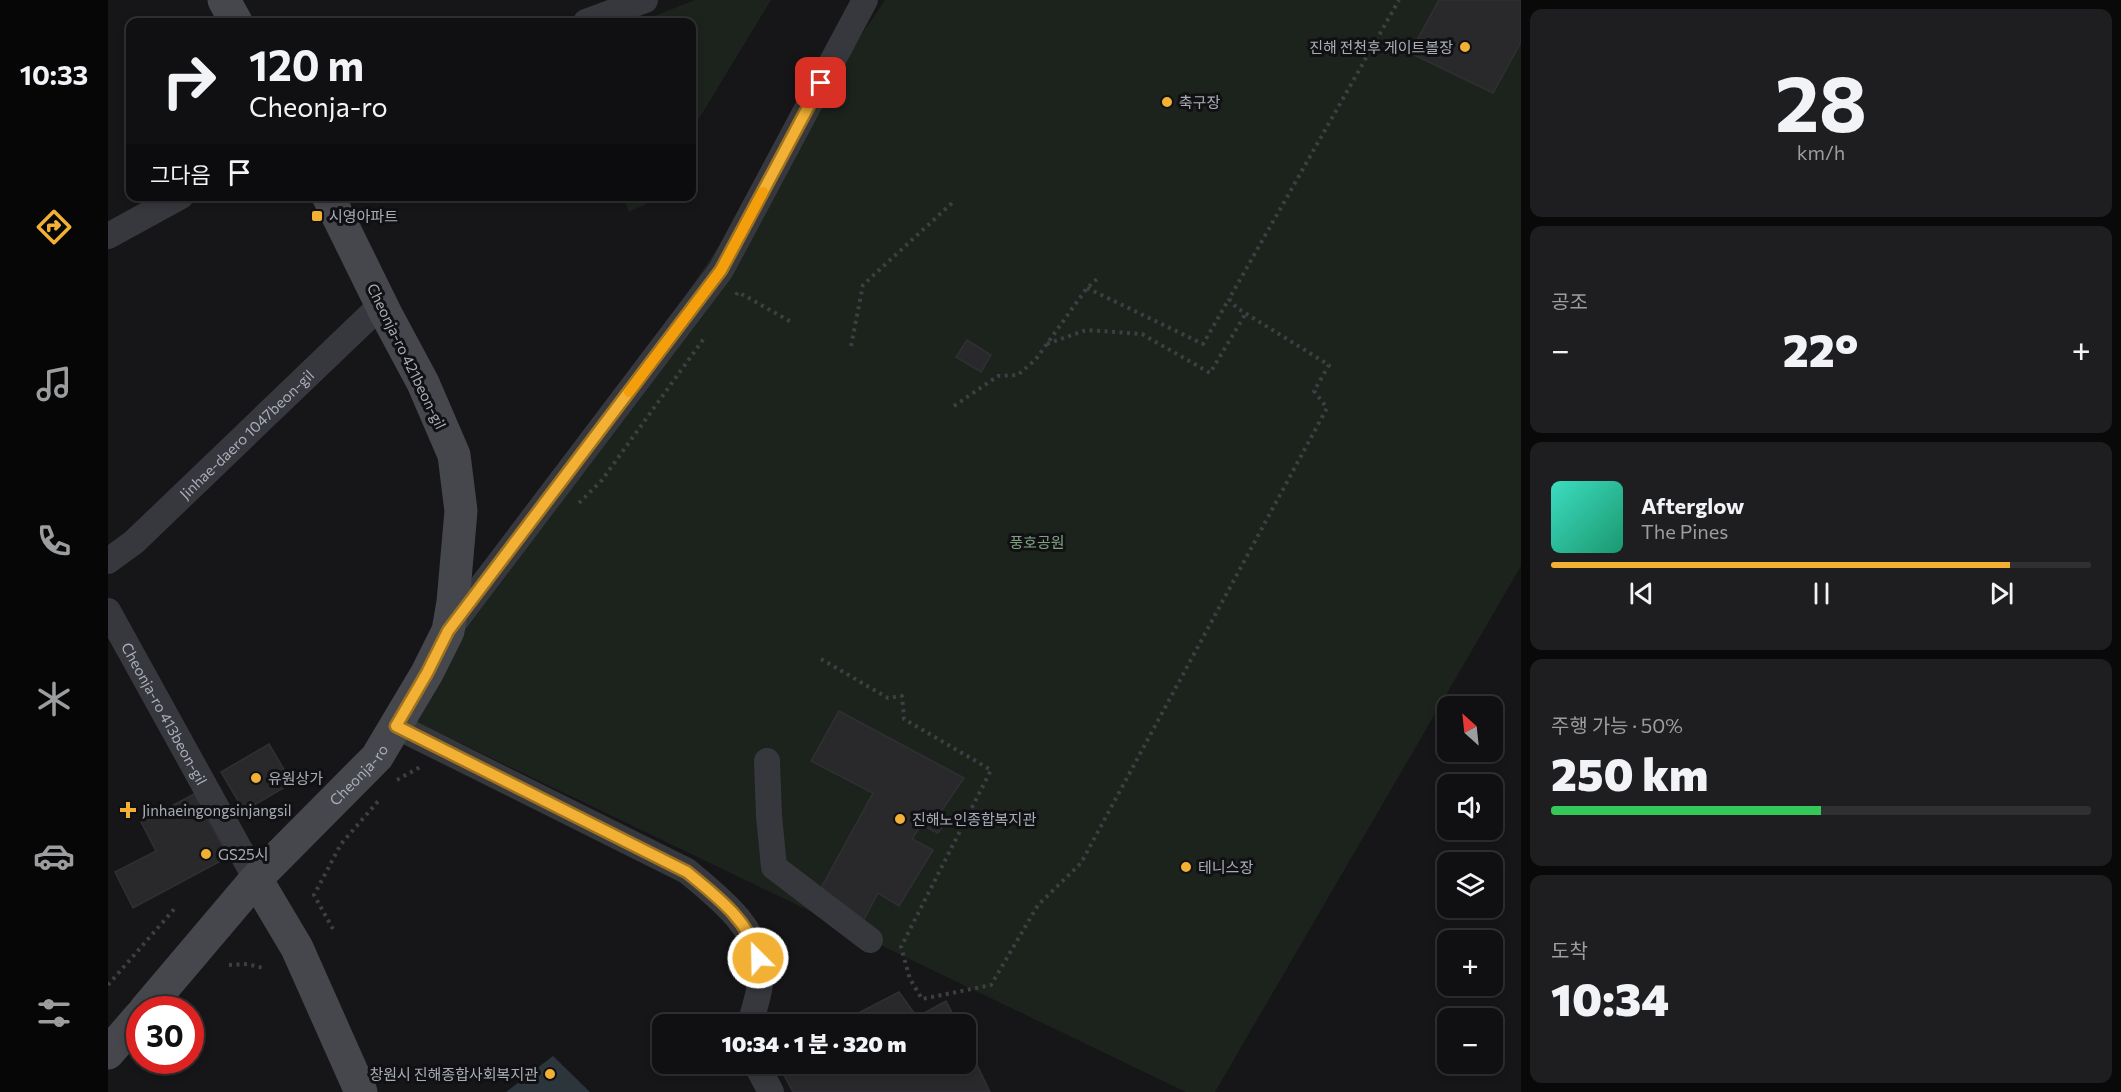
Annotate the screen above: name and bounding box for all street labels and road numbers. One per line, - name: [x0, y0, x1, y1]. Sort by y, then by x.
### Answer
- street label: Cheonja-ro 421beon-gil: [364, 280, 450, 432]
- street label: Jinhae-daero 1047beon-gil: [176, 366, 317, 503]
- street label: Cheonja-ro 413beon-gil: [118, 639, 211, 788]
- street label: Cheonja-ro: [325, 741, 391, 809]

